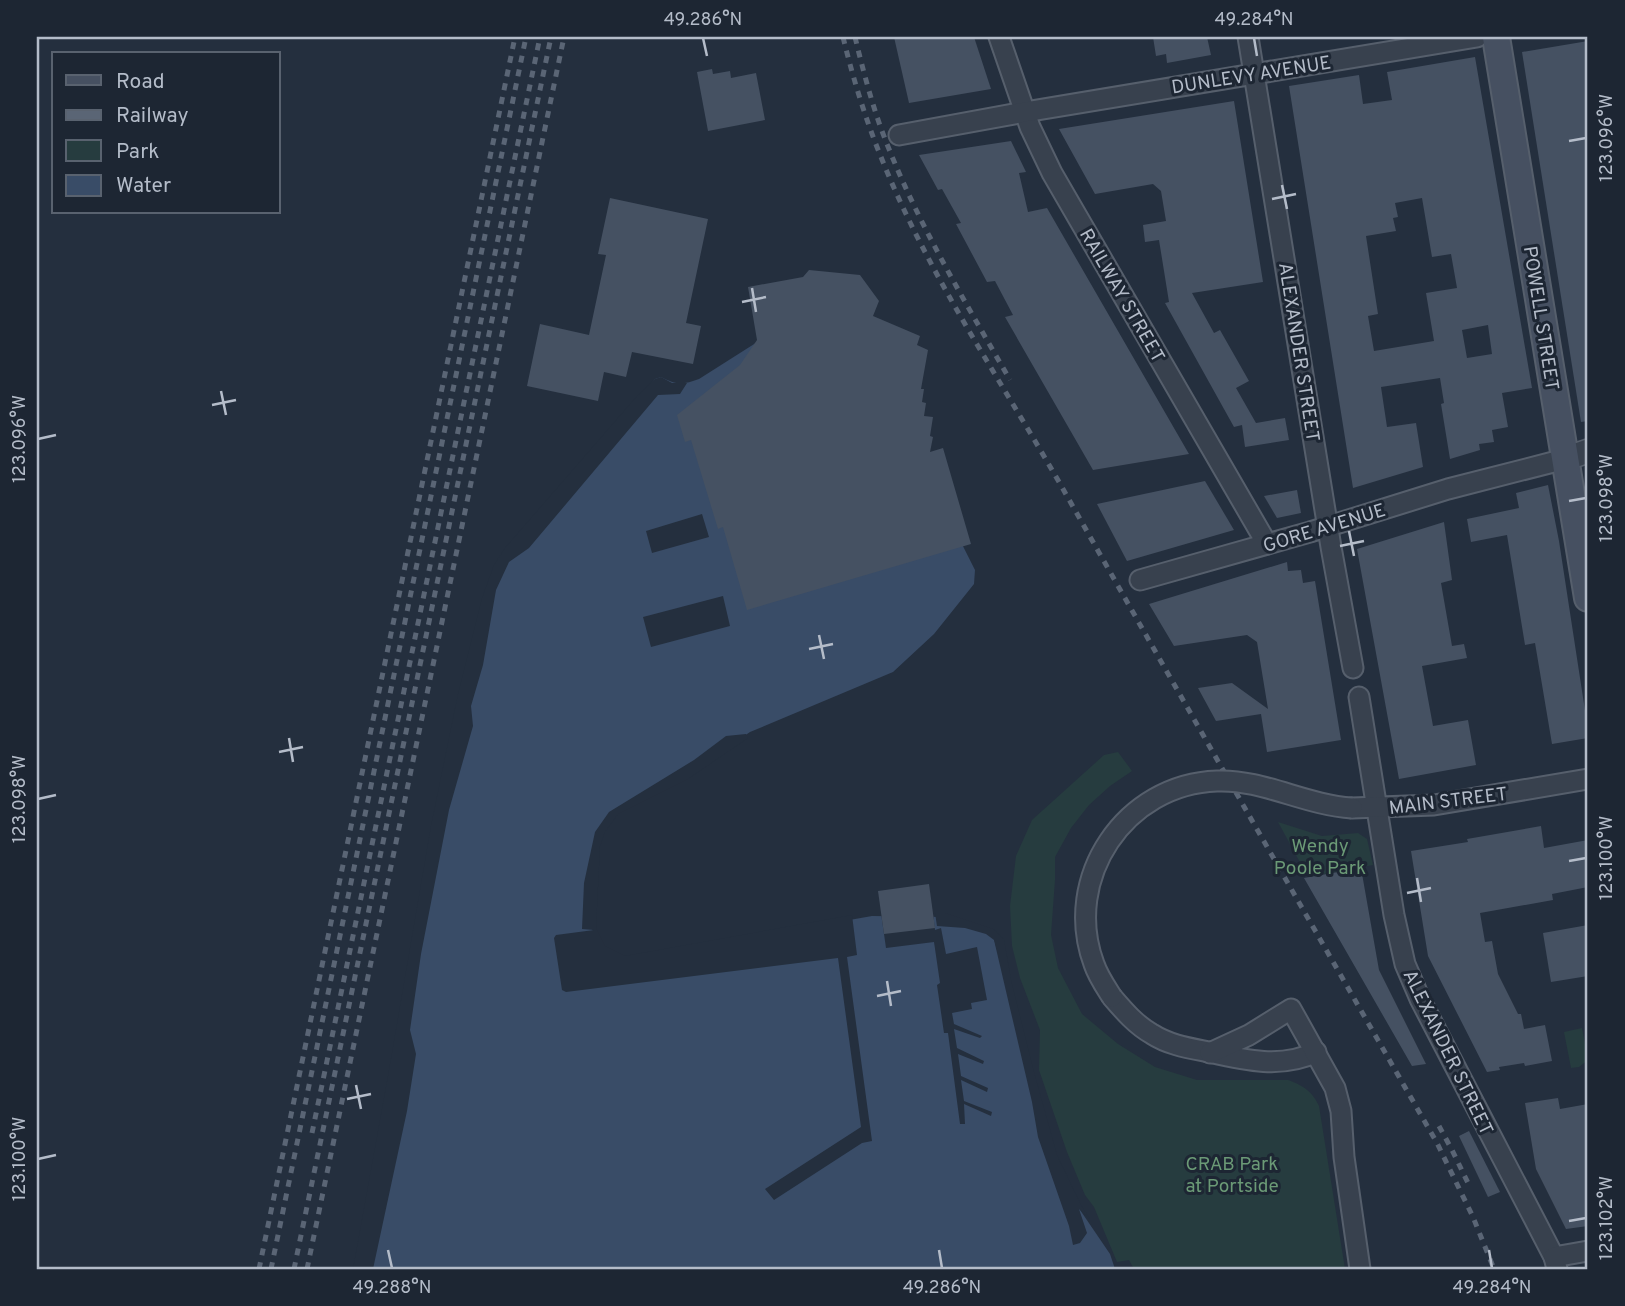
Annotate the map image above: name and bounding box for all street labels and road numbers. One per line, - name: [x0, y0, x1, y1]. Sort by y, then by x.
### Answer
- street label: DUNLEVY AVENUE: [1170, 52, 1333, 100]
- street label: RAILWAY STREET: [1073, 225, 1169, 367]
- street label: POWELL STREET: [1517, 244, 1563, 392]
- street label: ALEXANDER STREET: [1272, 261, 1324, 444]
- street label: GORE AVENUE: [1260, 499, 1389, 559]
- street label: MAIN STREET: [1388, 783, 1509, 821]
- street label: ALEXANDER STREET: [1397, 966, 1498, 1140]

